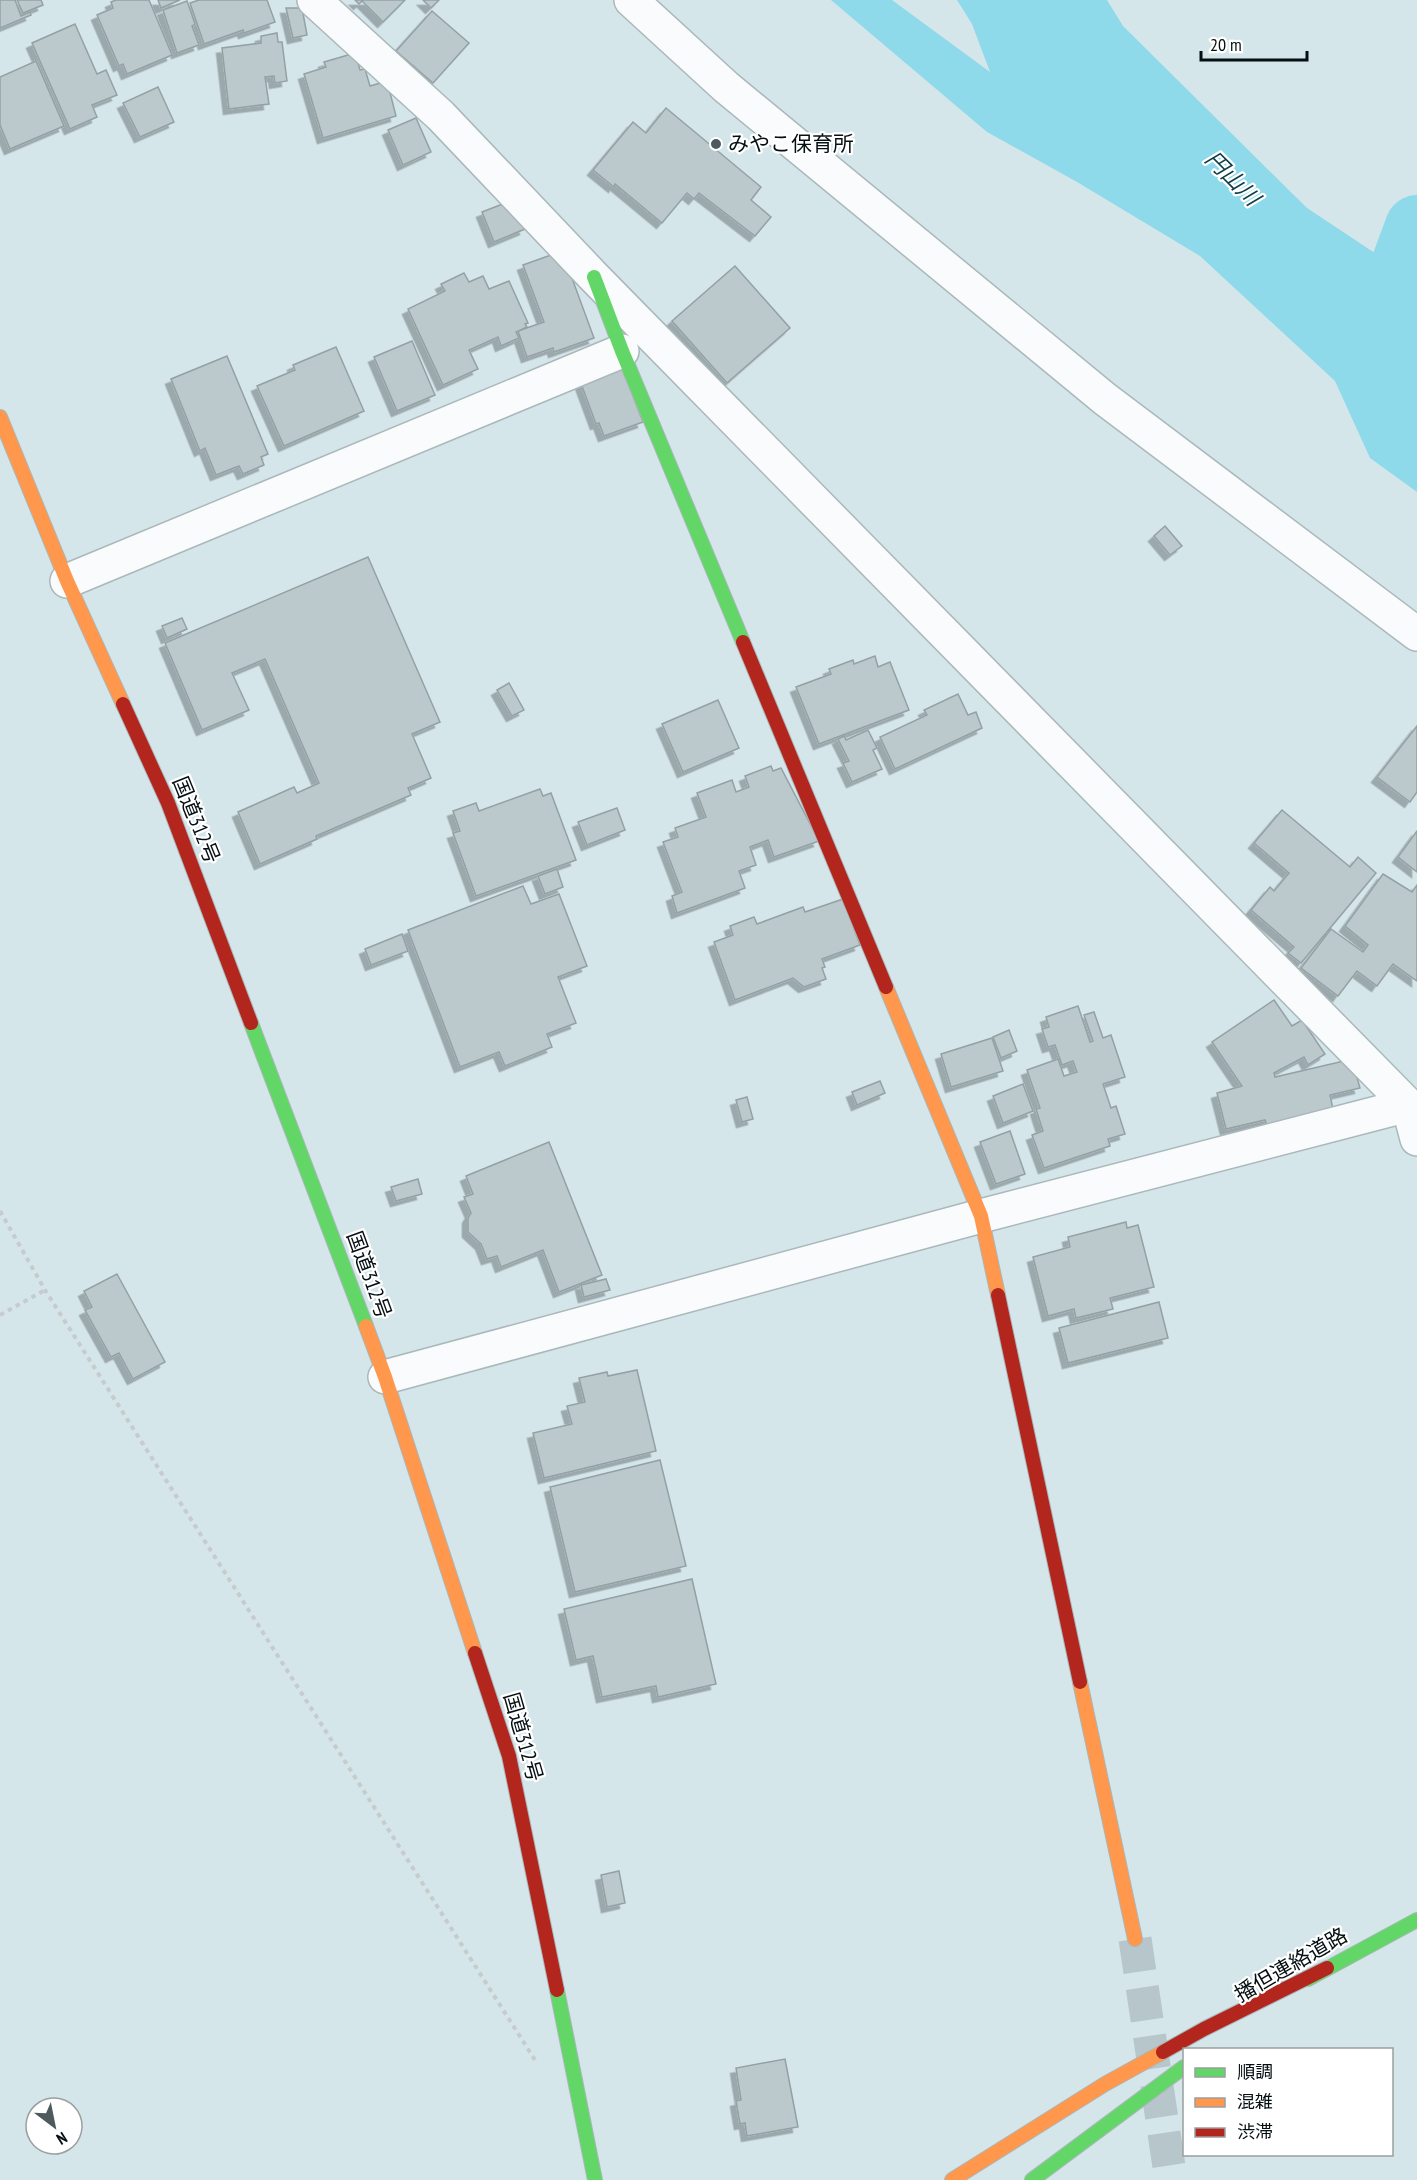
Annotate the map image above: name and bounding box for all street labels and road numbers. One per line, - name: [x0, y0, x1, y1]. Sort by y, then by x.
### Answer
- street label: 国道312号: [167, 772, 226, 867]
- street label: 国道312号: [341, 1227, 398, 1322]
- street label: 国道312号: [498, 1689, 549, 1784]
- street label: 播但連絡道路: [1229, 1921, 1352, 2008]

